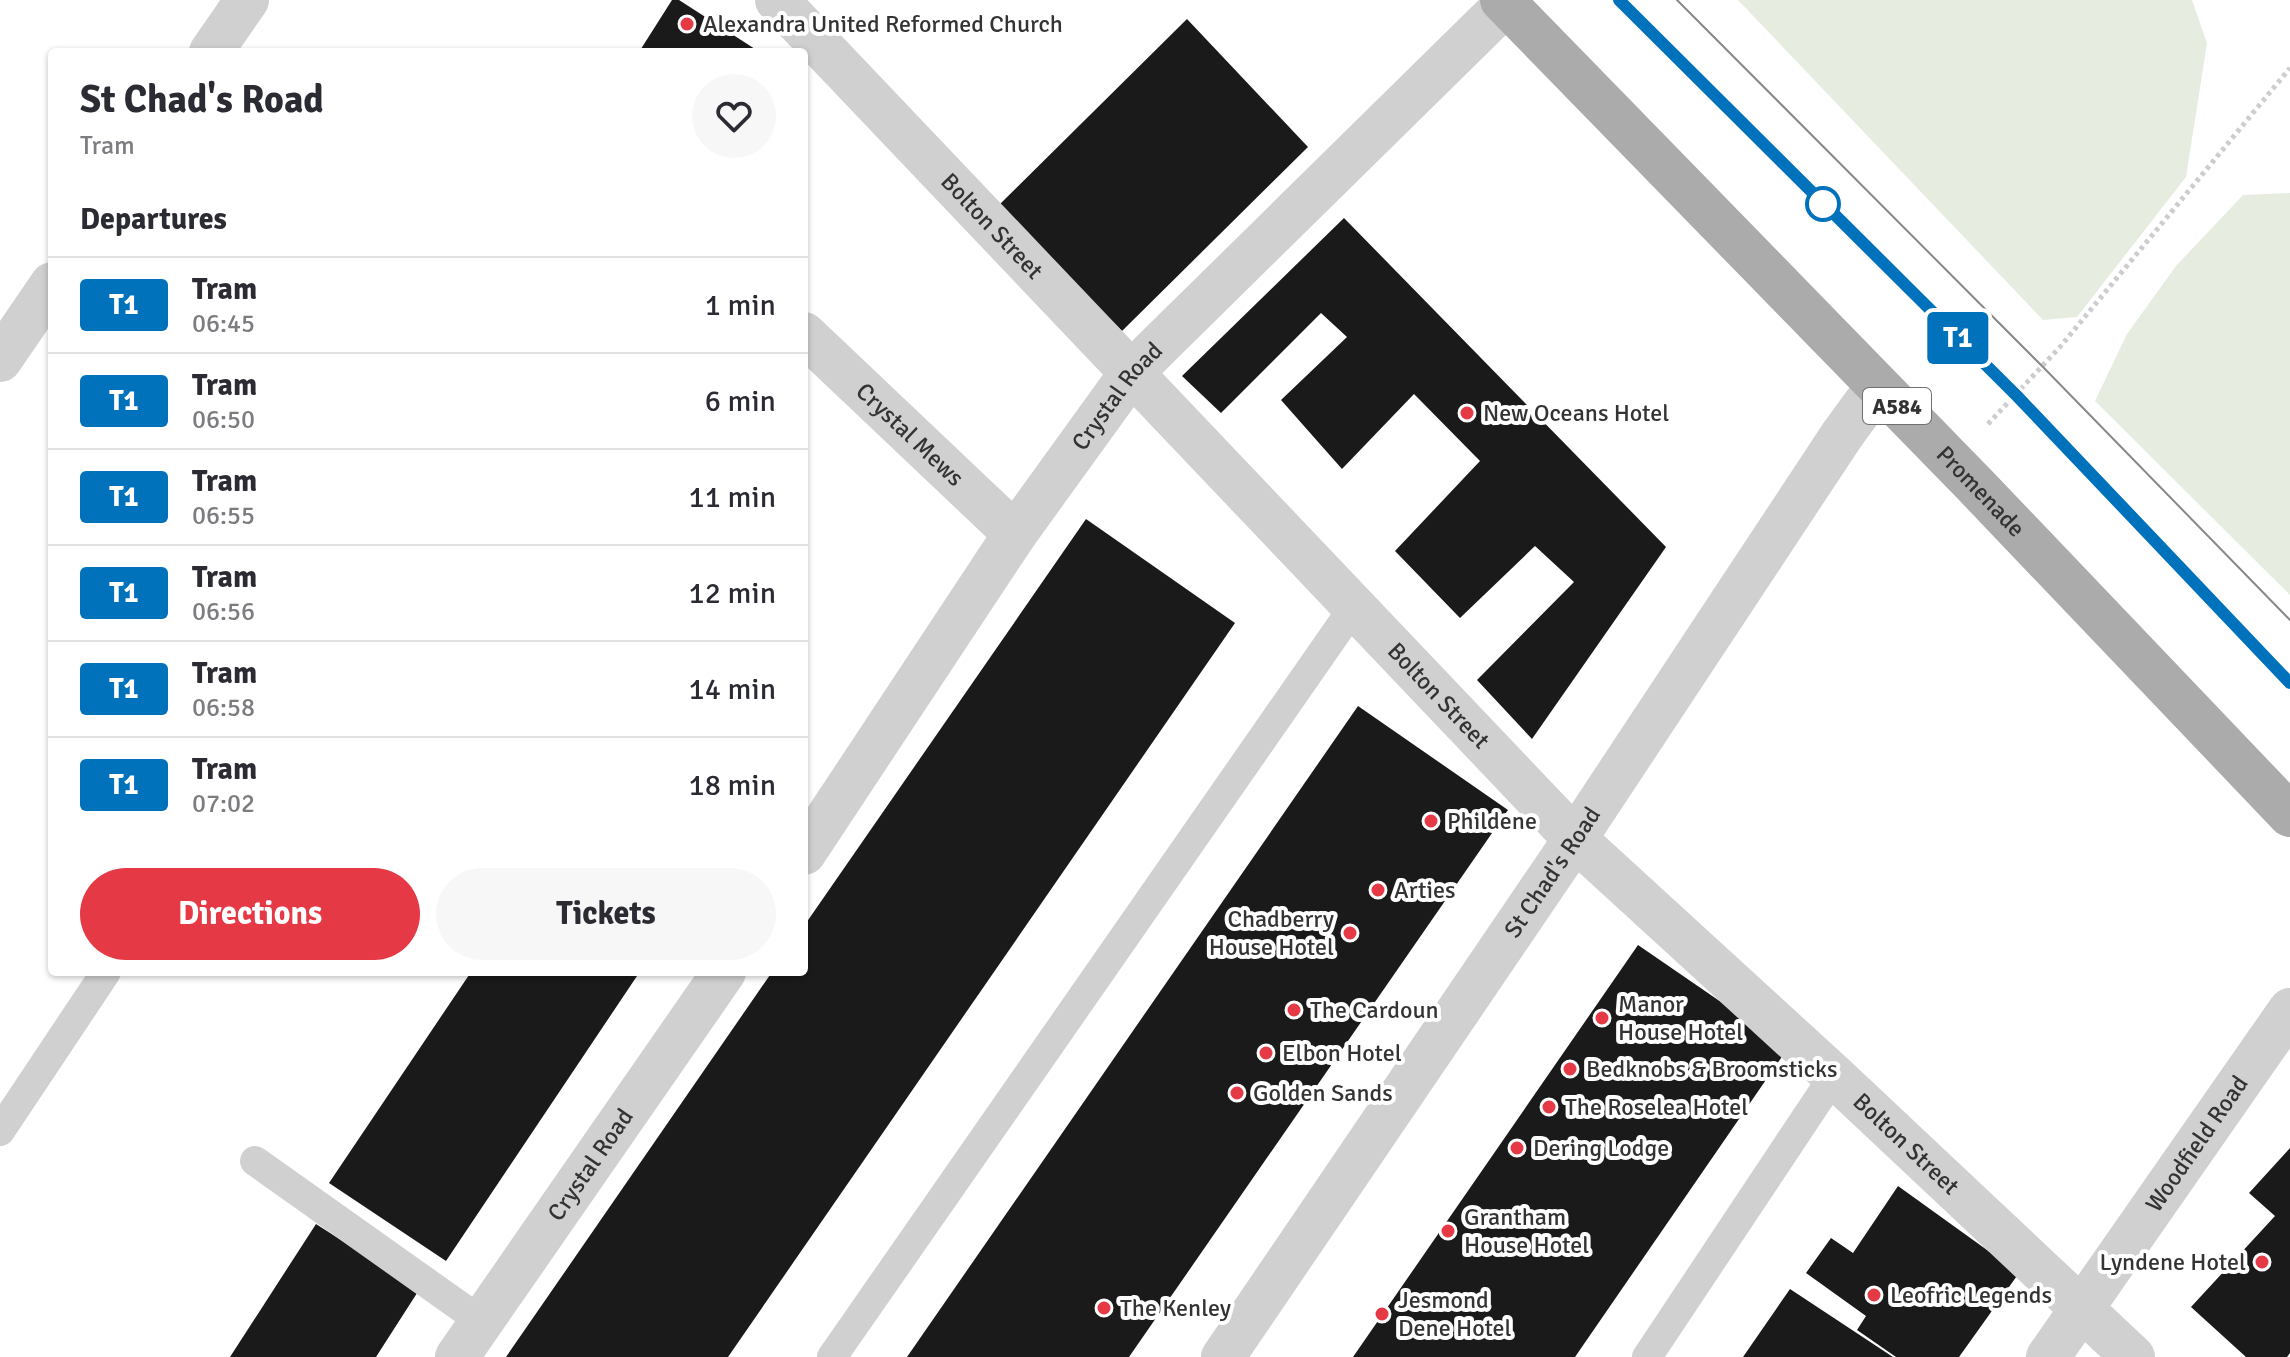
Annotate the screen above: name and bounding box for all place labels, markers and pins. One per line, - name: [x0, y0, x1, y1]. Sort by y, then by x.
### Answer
- place label: Alexandra United Reformed Church: [703, 9, 1063, 39]
- marker: Alexandra United Reformed Church: [678, 15, 696, 33]
- unlabelled marker: [1806, 187, 1840, 221]
- place label: New Oceans Hotel: [1483, 398, 1669, 428]
- marker: New Oceans Hotel: [1458, 404, 1476, 422]
- place label: Phildene: [1447, 806, 1537, 836]
- marker: Phildene: [1422, 812, 1440, 830]
- place label: Arties: [1394, 875, 1456, 905]
- marker: Arties: [1369, 881, 1387, 899]
- place label: Chadberry House Hotel: [1209, 904, 1334, 962]
- marker: Chadberry House Hotel: [1341, 924, 1359, 942]
- place label: Manor House Hotel: [1618, 989, 1743, 1047]
- place label: The Cardoun: [1310, 995, 1439, 1025]
- marker: The Cardoun: [1285, 1001, 1303, 1019]
- marker: Manor House Hotel: [1593, 1009, 1611, 1027]
- place label: Elbon Hotel: [1282, 1038, 1402, 1068]
- marker: Elbon Hotel: [1257, 1044, 1275, 1062]
- place label: Bedknobs & Broomsticks: [1586, 1054, 1838, 1084]
- marker: Bedknobs & Broomsticks: [1561, 1060, 1579, 1078]
- place label: Golden Sands: [1253, 1078, 1393, 1108]
- marker: Golden Sands: [1228, 1084, 1246, 1102]
- place label: The Roselea Hotel: [1565, 1092, 1748, 1122]
- marker: The Roselea Hotel: [1540, 1098, 1558, 1116]
- place label: Dering Lodge: [1533, 1133, 1669, 1163]
- marker: Dering Lodge: [1508, 1139, 1526, 1157]
- place label: Grantham House Hotel: [1464, 1202, 1589, 1260]
- marker: Grantham House Hotel: [1439, 1222, 1457, 1240]
- place label: Lyndene Hotel: [2099, 1247, 2246, 1277]
- marker: Lyndene Hotel: [2253, 1253, 2271, 1271]
- place label: Leofric Legends: [1890, 1280, 2052, 1310]
- place label: Jesmond Dene Hotel: [1398, 1285, 1512, 1343]
- marker: Leofric Legends: [1865, 1286, 1883, 1304]
- place label: The Kenley: [1120, 1293, 1231, 1323]
- marker: The Kenley: [1095, 1299, 1113, 1317]
- marker: Jesmond Dene Hotel: [1373, 1305, 1391, 1323]

